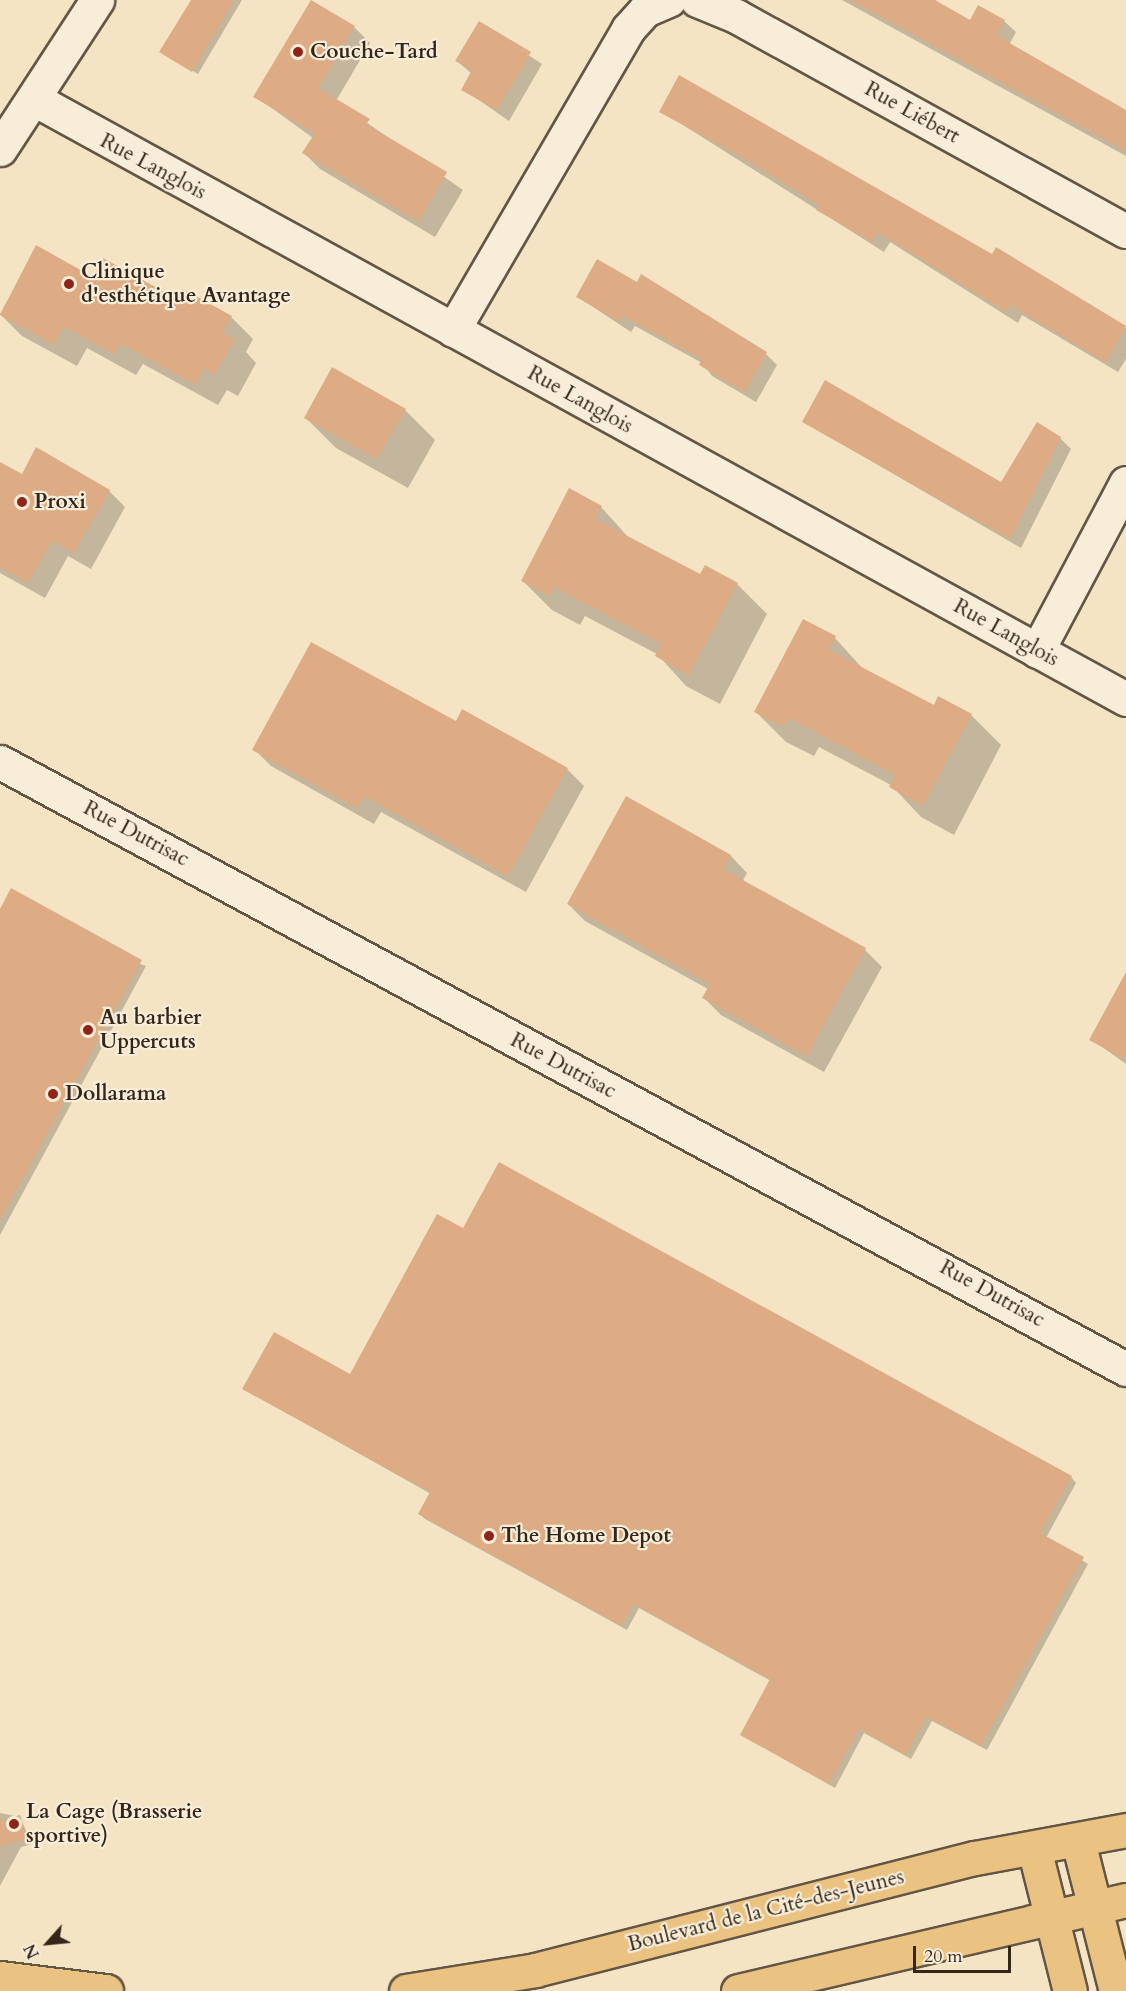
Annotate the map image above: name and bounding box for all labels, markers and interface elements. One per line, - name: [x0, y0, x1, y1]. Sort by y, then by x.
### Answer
- place label: Couche-Tard: [310, 39, 438, 65]
- marker: Couche-Tard: [291, 45, 305, 59]
- street label: Rue Liébert: [860, 77, 964, 149]
- street label: Rue Langlois: [96, 129, 210, 205]
- place label: Clinique d'esthétique Avantage: [81, 259, 291, 309]
- marker: Clinique d'esthétique Avantage: [62, 277, 76, 291]
- street label: Rue Langlois: [523, 361, 637, 439]
- place label: Proxi: [34, 489, 86, 515]
- marker: Proxi: [15, 495, 29, 509]
- street label: Rue Langlois: [949, 594, 1063, 672]
- street label: Rue Dutrisac: [79, 796, 193, 872]
- place label: Au barbier Uppercuts: [100, 1005, 201, 1055]
- marker: Au barbier Uppercuts: [81, 1023, 95, 1037]
- street label: Rue Dutrisac: [506, 1028, 620, 1104]
- place label: Dollarama: [65, 1081, 167, 1107]
- marker: Dollarama: [46, 1087, 60, 1101]
- street label: Rue Dutrisac: [935, 1255, 1049, 1333]
- place label: The Home Depot: [501, 1523, 671, 1549]
- marker: The Home Depot: [482, 1529, 496, 1543]
- place label: La Cage (Brasserie sportive): [26, 1799, 202, 1849]
- marker: La Cage (Brasserie sportive): [7, 1817, 21, 1831]
- street label: Boulevard de la Cité-des-Jeunes: [625, 1864, 907, 1958]
- north arrow: [18, 1913, 78, 1973]
- scale bar: [916, 1934, 1014, 1972]
- text: N: [19, 1940, 45, 1962]
- text: 20 m: [924, 1944, 963, 1969]

